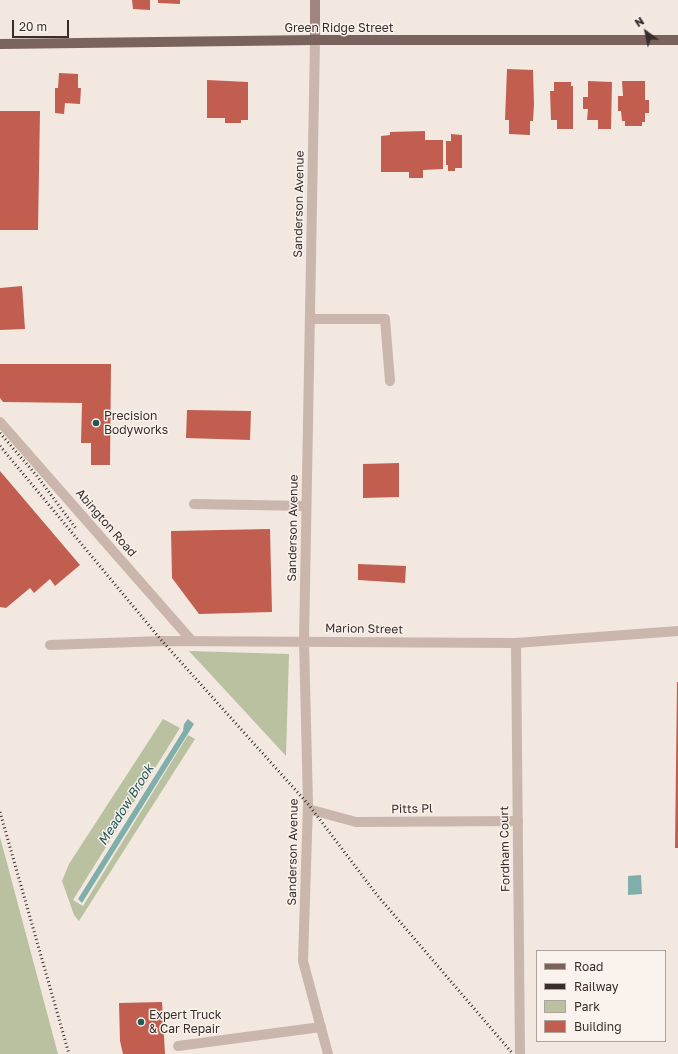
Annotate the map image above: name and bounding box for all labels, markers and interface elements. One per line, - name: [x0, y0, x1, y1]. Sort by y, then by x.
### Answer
- scale bar: [14, 12, 71, 38]
- north arrow: [626, 12, 666, 52]
- text: N: [632, 14, 646, 29]
- text: 20 m: [19, 19, 47, 34]
- street label: Green Ridge Street: [285, 21, 393, 35]
- street label: Sanderson Avenue: [291, 150, 307, 258]
- place label: Precision Bodyworks: [104, 409, 168, 437]
- marker: Precision Bodyworks: [91, 418, 101, 428]
- street label: Sanderson Avenue: [285, 474, 301, 582]
- street label: Abington Road: [73, 486, 139, 560]
- street label: Marion Street: [325, 621, 403, 637]
- water label: Meadow Brook: [95, 762, 157, 848]
- street label: Sanderson Avenue: [285, 798, 301, 906]
- street label: Pitts Pl: [391, 801, 433, 817]
- street label: Fordham Court: [497, 806, 513, 892]
- legend: [536, 950, 666, 1042]
- text: Road: [574, 959, 603, 974]
- text: Railway: [574, 979, 619, 994]
- text: Park: [574, 999, 600, 1014]
- place label: Expert Truck & Car Repair: [149, 1008, 222, 1036]
- marker: Expert Truck & Car Repair: [136, 1017, 146, 1027]
- text: Building: [574, 1019, 622, 1034]

